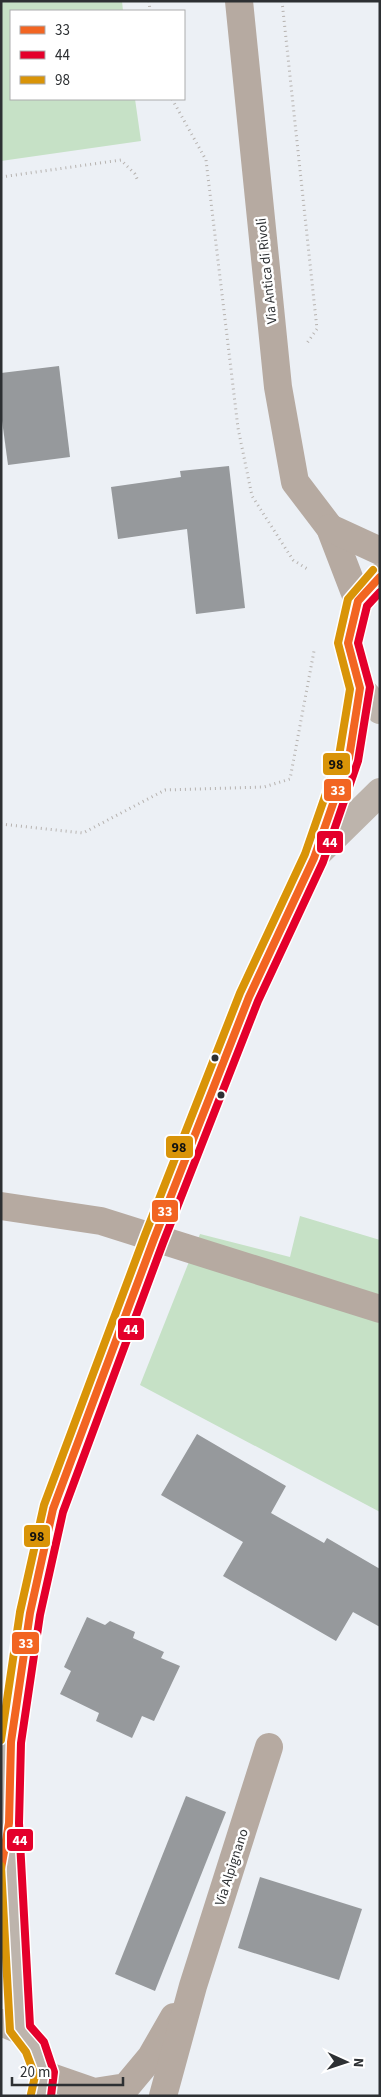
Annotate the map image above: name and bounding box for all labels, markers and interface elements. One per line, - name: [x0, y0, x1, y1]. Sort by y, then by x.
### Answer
- legend: [10, 10, 185, 100]
- text: 33: [55, 20, 70, 41]
- text: 44: [55, 45, 70, 66]
- text: 98: [55, 70, 70, 91]
- street label: Via Antica di Rivoli: [251, 217, 283, 325]
- line badge: 98: [322, 752, 351, 776]
- text: 98: [329, 755, 343, 775]
- line badge: 33: [323, 778, 352, 802]
- text: 33: [331, 781, 345, 801]
- line badge: 44: [316, 830, 344, 854]
- text: 44: [323, 833, 338, 853]
- unlabelled marker: [210, 1053, 220, 1063]
- unlabelled marker: [216, 1090, 226, 1100]
- line badge: 98: [165, 1135, 194, 1159]
- text: 98: [172, 1138, 186, 1158]
- line badge: 33: [151, 1199, 179, 1223]
- text: 33: [158, 1202, 172, 1222]
- line badge: 44: [117, 1317, 145, 1341]
- text: 44: [124, 1320, 139, 1340]
- line badge: 98: [23, 1524, 51, 1548]
- text: 98: [30, 1527, 44, 1547]
- line badge: 33: [11, 1631, 40, 1655]
- text: 33: [19, 1634, 33, 1654]
- street label: Via Alpignano: [210, 1826, 254, 1908]
- line badge: 44: [6, 1828, 34, 1852]
- text: 44: [13, 1831, 28, 1851]
- north arrow: [321, 2037, 371, 2087]
- scale bar: [12, 2054, 124, 2086]
- text: N: [348, 2057, 368, 2068]
- text: 20 m: [20, 2062, 50, 2083]

